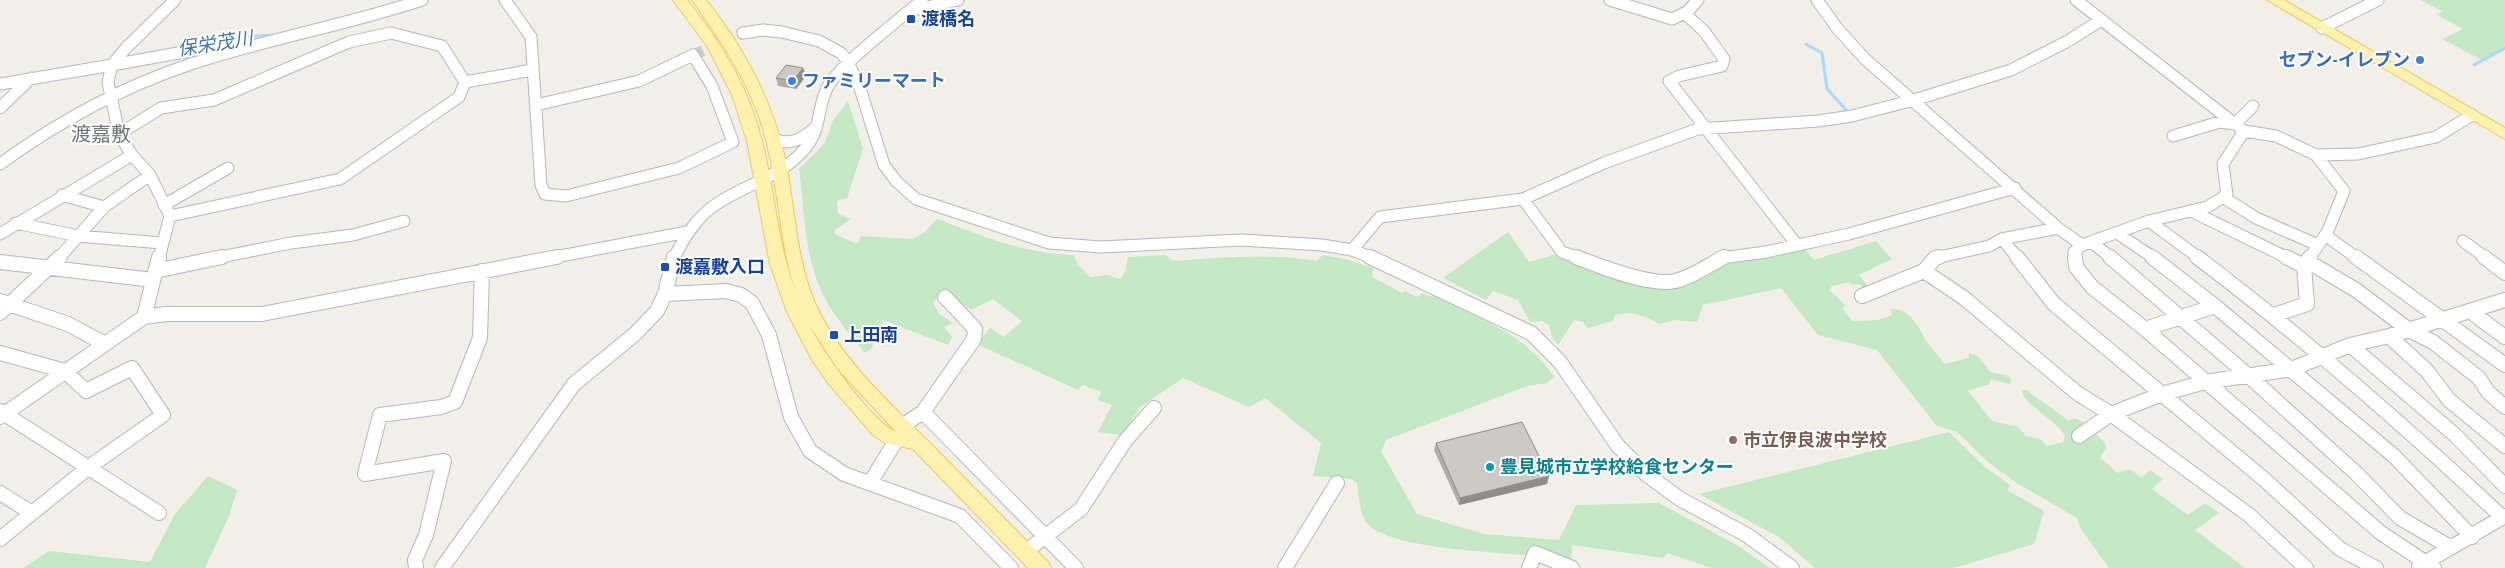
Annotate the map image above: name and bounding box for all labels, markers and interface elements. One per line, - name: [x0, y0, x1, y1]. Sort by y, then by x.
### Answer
- place label: 渡橋名: [921, 7, 975, 30]
- marker: 渡橋名: [905, 13, 917, 25]
- water label: 保栄茂川: [176, 25, 256, 61]
- place label: セブン-イレブン: [2279, 48, 2410, 71]
- marker: セブン-イレブン: [2414, 54, 2426, 66]
- place label: ファミリーマート: [802, 69, 946, 92]
- marker: ファミリーマート: [786, 75, 798, 87]
- district label: 渡嘉敷: [71, 121, 131, 147]
- place label: 渡嘉敷入口: [675, 255, 765, 278]
- marker: 渡嘉敷入口: [659, 261, 671, 273]
- place label: 上田南: [844, 323, 898, 346]
- marker: 上田南: [828, 329, 840, 341]
- place label: 市立伊良波中学校: [1743, 428, 1887, 451]
- marker: 市立伊良波中学校: [1727, 434, 1739, 446]
- place label: 豊見城市立学校給食センター: [1500, 455, 1734, 478]
- marker: 豊見城市立学校給食センター: [1484, 461, 1496, 473]

